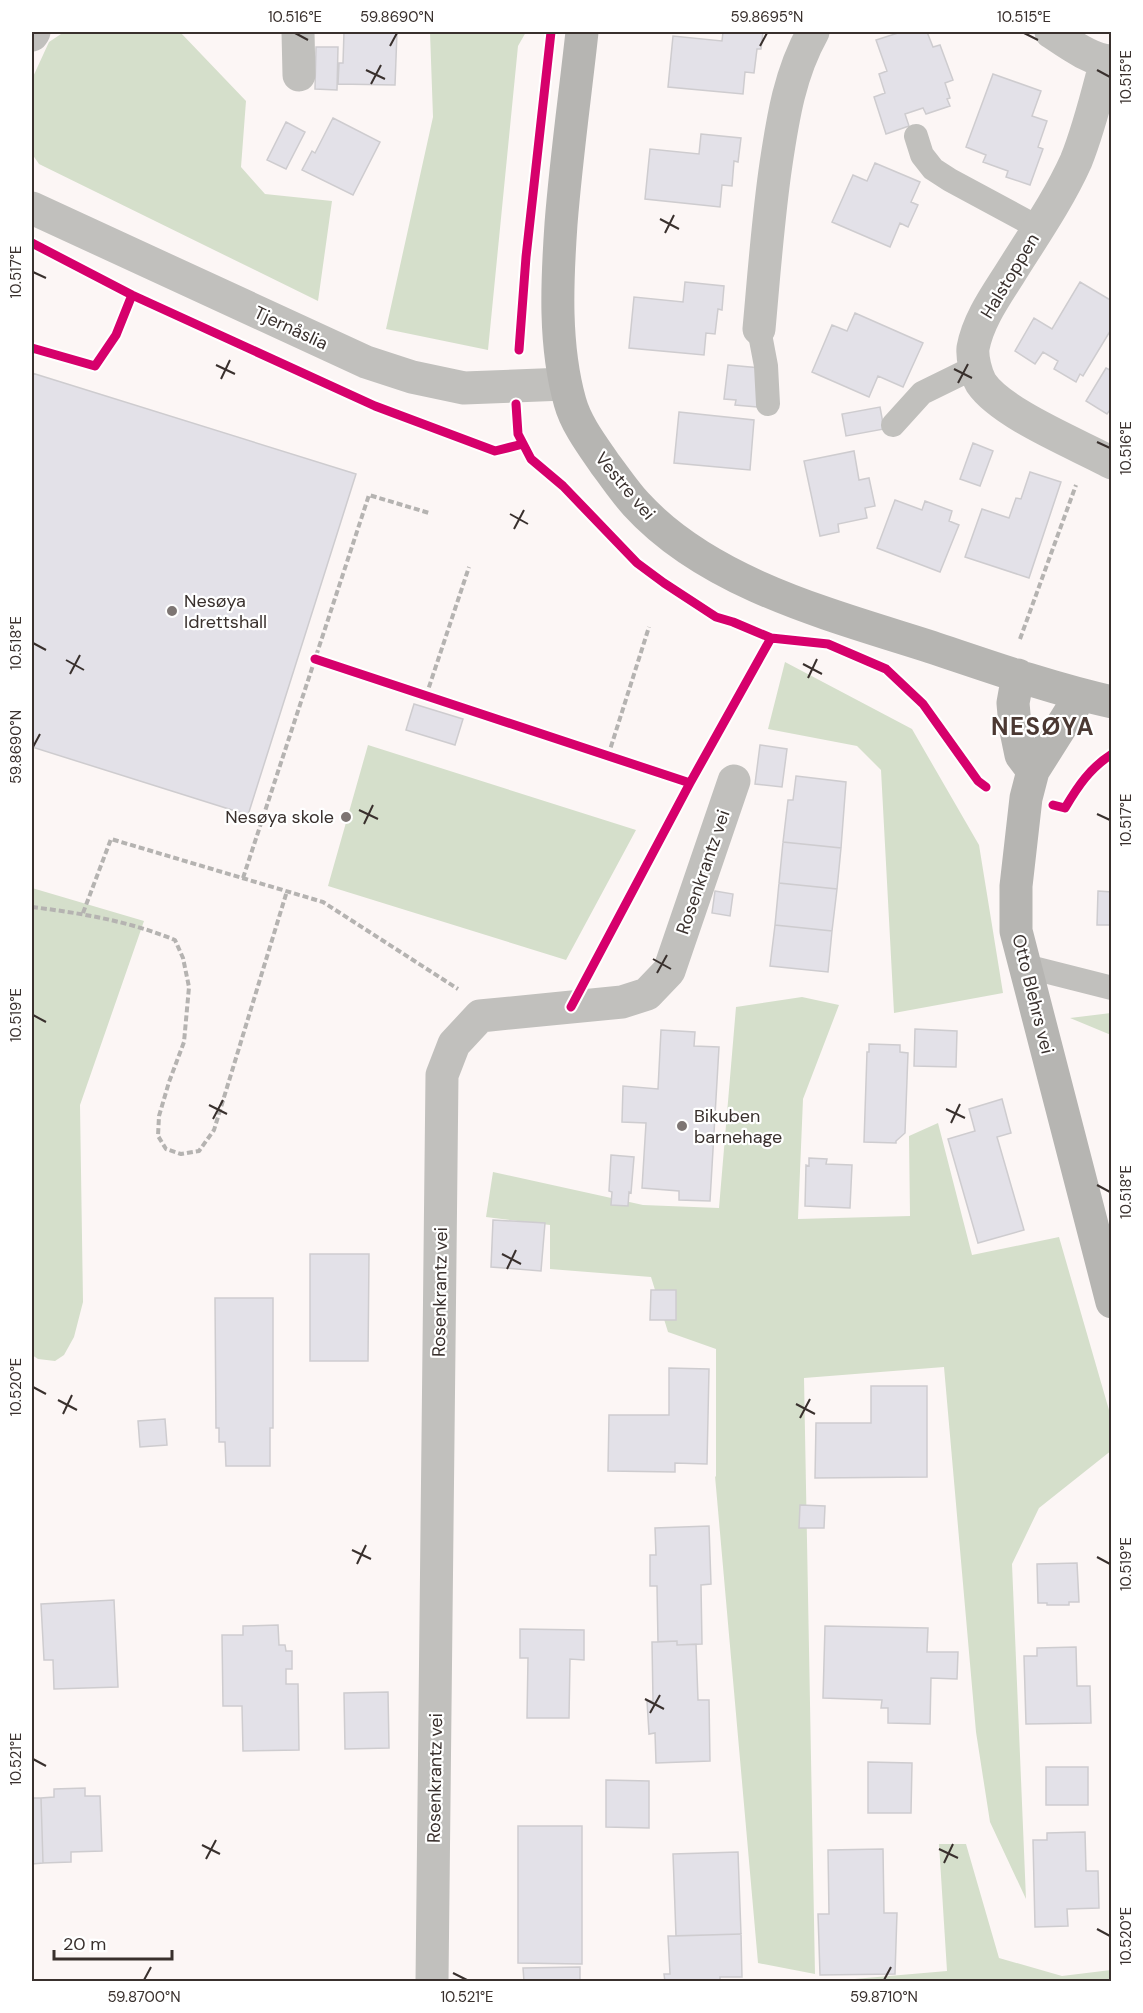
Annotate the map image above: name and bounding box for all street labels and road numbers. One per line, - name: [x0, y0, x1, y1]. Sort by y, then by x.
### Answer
- street label: Halstoppen: [975, 229, 1045, 323]
- street label: Tjernåslia: [250, 301, 332, 355]
- street label: Vestre vei: [590, 447, 660, 525]
- street label: Rosenkrantz vei: [670, 807, 736, 937]
- street label: Otto Blehrs vei: [1007, 932, 1059, 1056]
- street label: Rosenkrantz vei: [427, 1227, 453, 1357]
- street label: Rosenkrantz vei: [422, 1713, 448, 1843]

